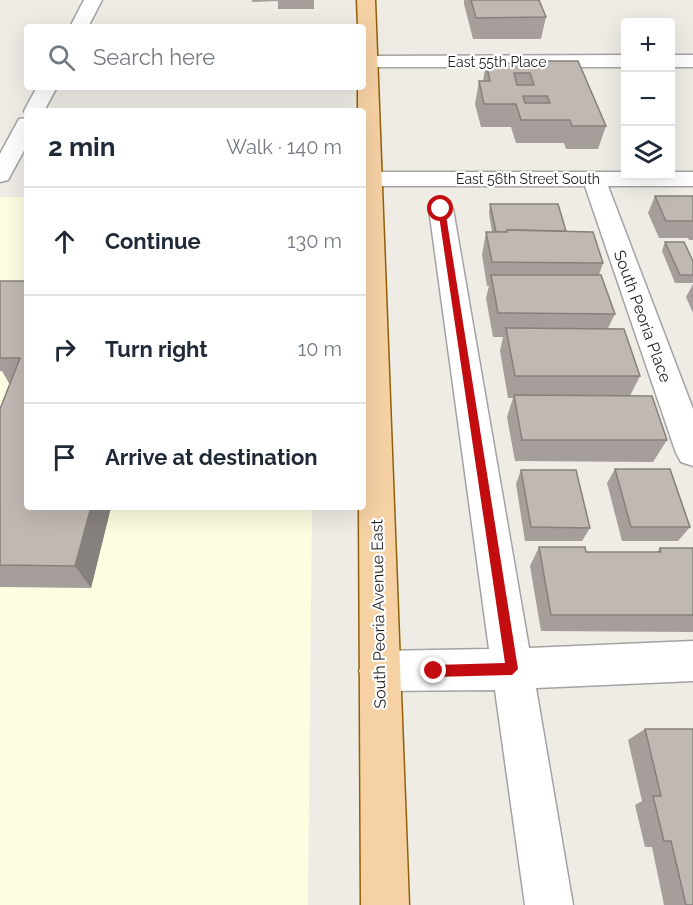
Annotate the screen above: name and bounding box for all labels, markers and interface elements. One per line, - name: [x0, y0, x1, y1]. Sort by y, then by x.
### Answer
- map controls: [621, 18, 675, 180]
- button: +: [621, 18, 675, 72]
- search box: [24, 24, 366, 90]
- icon: search: [45, 41, 78, 74]
- text: Search here: [93, 44, 215, 70]
- street label: East 55th Place: [448, 54, 546, 70]
- button: −: [621, 72, 675, 126]
- button: layers: [621, 126, 675, 180]
- text: 2 min: [48, 132, 115, 162]
- text: Walk · 140 m: [226, 135, 342, 159]
- street label: East 56th Street South: [456, 171, 600, 187]
- route start: [427, 195, 453, 221]
- icon: ahead: [48, 225, 81, 258]
- text: Continue: [105, 228, 201, 254]
- text: 130 m: [287, 229, 342, 253]
- street label: South Peoria Place: [610, 247, 675, 385]
- icon: right: [48, 333, 81, 366]
- text: Turn right: [105, 336, 208, 362]
- text: 10 m: [298, 337, 342, 361]
- icon: arrive: [48, 441, 81, 474]
- text: Arrive at destination: [105, 444, 318, 470]
- street label: South Peoria Avenue East: [367, 519, 390, 709]
- route end: [420, 657, 446, 683]

